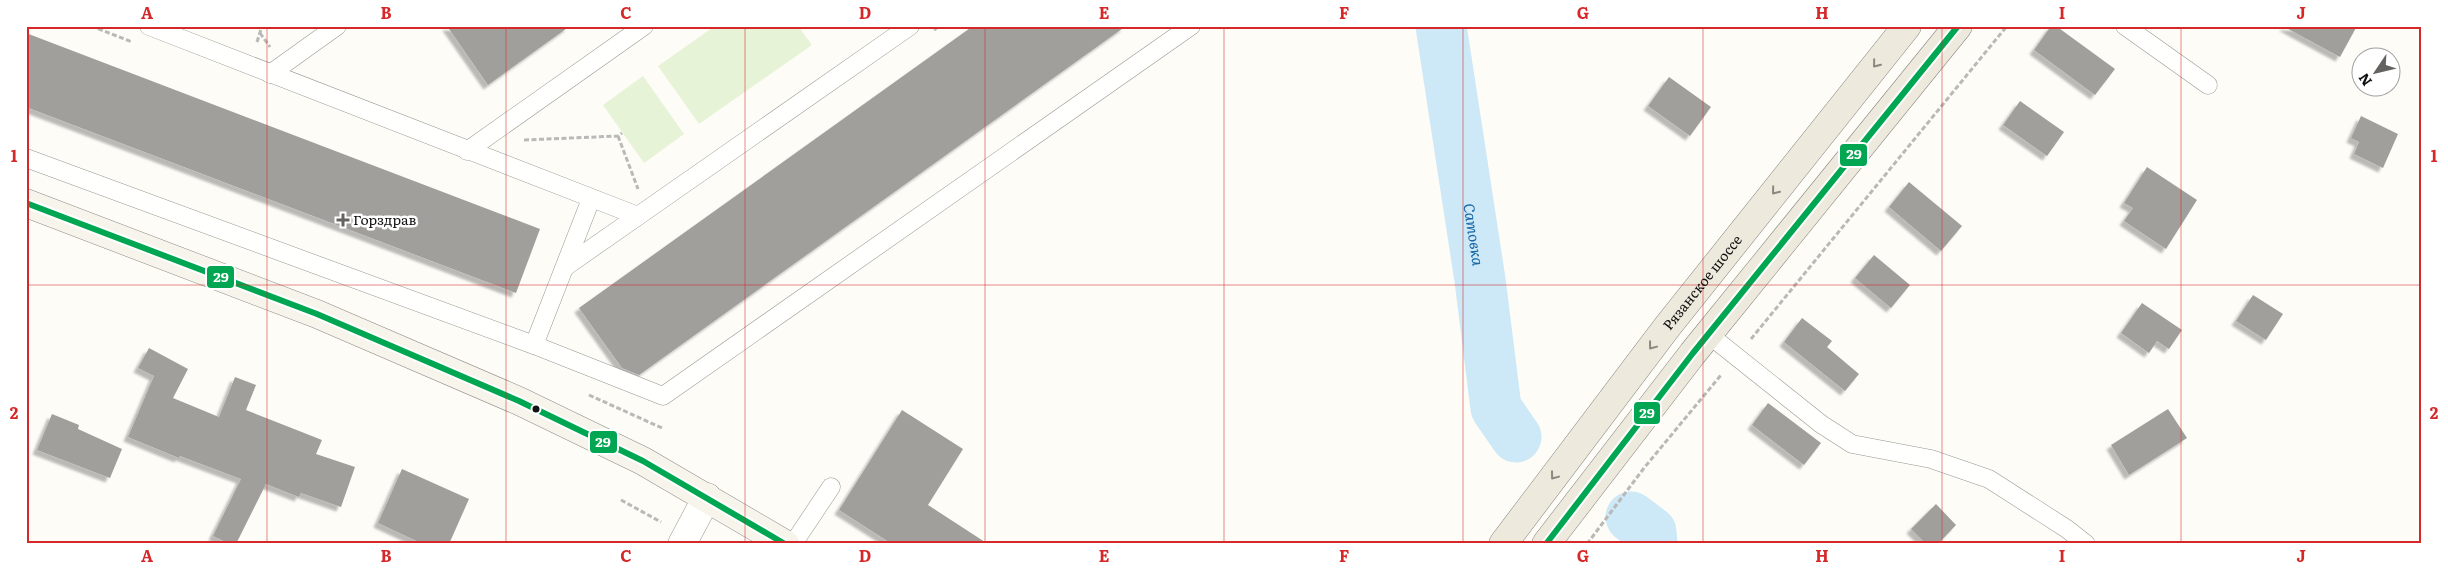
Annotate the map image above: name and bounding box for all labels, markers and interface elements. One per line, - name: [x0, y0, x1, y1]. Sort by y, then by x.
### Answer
- text: A: [141, 0, 153, 24]
- text: B: [380, 0, 392, 24]
- text: C: [620, 0, 632, 24]
- text: D: [859, 0, 871, 24]
- text: E: [1099, 0, 1110, 24]
- text: F: [1339, 0, 1349, 24]
- text: G: [1577, 0, 1589, 24]
- text: H: [1815, 0, 1829, 24]
- text: I: [2059, 0, 2065, 24]
- text: J: [2296, 0, 2306, 24]
- north arrow: [2350, 48, 2400, 98]
- one-way arrow: [1873, 59, 1882, 68]
- text: N: [2353, 69, 2376, 91]
- text: 1: [11, 143, 18, 167]
- line badge: 29: [1839, 143, 1868, 167]
- text: 29: [1846, 143, 1862, 163]
- text: 1: [2431, 143, 2438, 167]
- one-way arrow: [1772, 186, 1781, 195]
- water label: Сатовка: [1458, 201, 1491, 268]
- place label: Горздрав: [353, 209, 417, 229]
- marker: Горздрав: [337, 214, 349, 226]
- street label: Рязанское шоссе: [1658, 230, 1746, 334]
- line badge: 29: [206, 265, 235, 289]
- text: 29: [213, 266, 229, 286]
- one-way arrow: [1650, 340, 1658, 349]
- text: 2: [10, 400, 19, 424]
- text: 2: [2430, 400, 2439, 424]
- line badge: 29: [1633, 401, 1661, 425]
- text: 29: [1639, 402, 1655, 422]
- unlabelled marker: [531, 404, 541, 414]
- line badge: 29: [589, 430, 618, 454]
- text: 29: [595, 431, 611, 451]
- one-way arrow: [1551, 470, 1560, 480]
- text: A: [141, 543, 153, 567]
- text: B: [380, 543, 392, 567]
- text: C: [620, 543, 632, 567]
- text: D: [859, 543, 871, 567]
- text: E: [1099, 543, 1110, 567]
- text: F: [1339, 543, 1349, 567]
- text: G: [1577, 543, 1589, 567]
- text: H: [1815, 543, 1829, 567]
- text: I: [2059, 543, 2065, 567]
- text: J: [2296, 543, 2306, 567]

